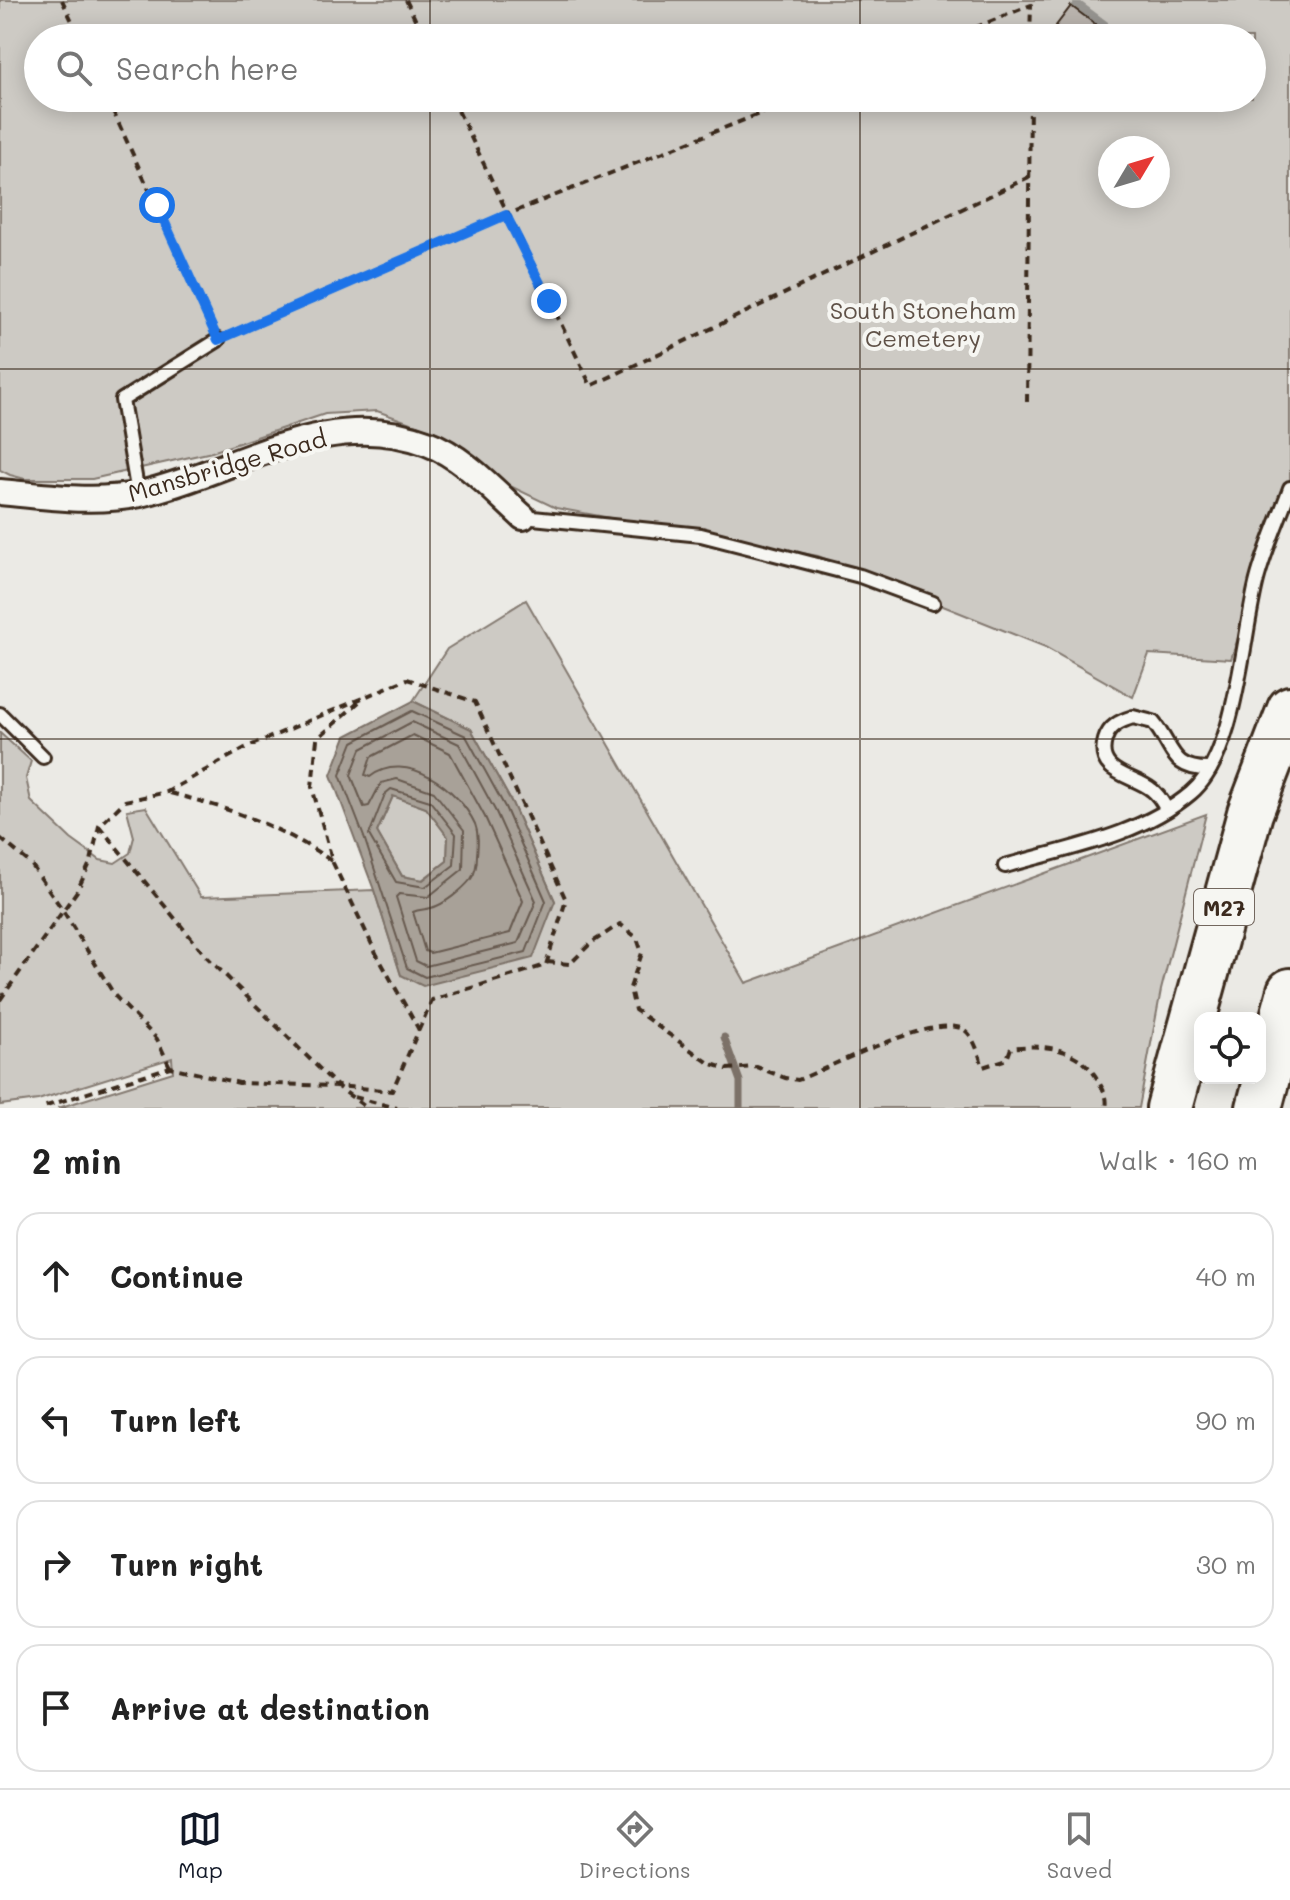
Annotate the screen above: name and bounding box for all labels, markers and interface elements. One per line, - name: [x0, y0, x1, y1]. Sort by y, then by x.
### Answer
- search box: [24, 24, 1266, 112]
- icon: search: [52, 46, 96, 90]
- text: Search here: [116, 48, 299, 88]
- north arrow: [1098, 136, 1170, 208]
- route start: [139, 187, 175, 223]
- route end: [531, 283, 567, 319]
- park label: South Stoneham Cemetery: [830, 294, 1016, 353]
- street label: Mansbridge Road: [124, 422, 330, 508]
- road number: M27: [1194, 889, 1254, 925]
- map controls: [1194, 1012, 1266, 1084]
- button: locate: [1194, 1012, 1266, 1084]
- text: 2 min: [32, 1138, 121, 1183]
- text: Walk · 160 m: [1098, 1143, 1258, 1177]
- icon: ahead: [34, 1254, 78, 1298]
- text: Continue: [110, 1256, 243, 1296]
- text: 40 m: [1196, 1259, 1256, 1293]
- icon: left: [34, 1398, 78, 1442]
- text: Turn left: [110, 1400, 241, 1440]
- text: 90 m: [1196, 1403, 1256, 1437]
- icon: right: [34, 1542, 78, 1586]
- text: Turn right: [110, 1544, 263, 1584]
- text: 30 m: [1196, 1547, 1256, 1581]
- icon: arrive: [34, 1686, 78, 1730]
- text: Arrive at destination: [110, 1688, 430, 1728]
- tab: Map: [178, 1807, 223, 1884]
- tab: Directions: [579, 1807, 691, 1884]
- tab: Saved: [1047, 1807, 1112, 1884]

